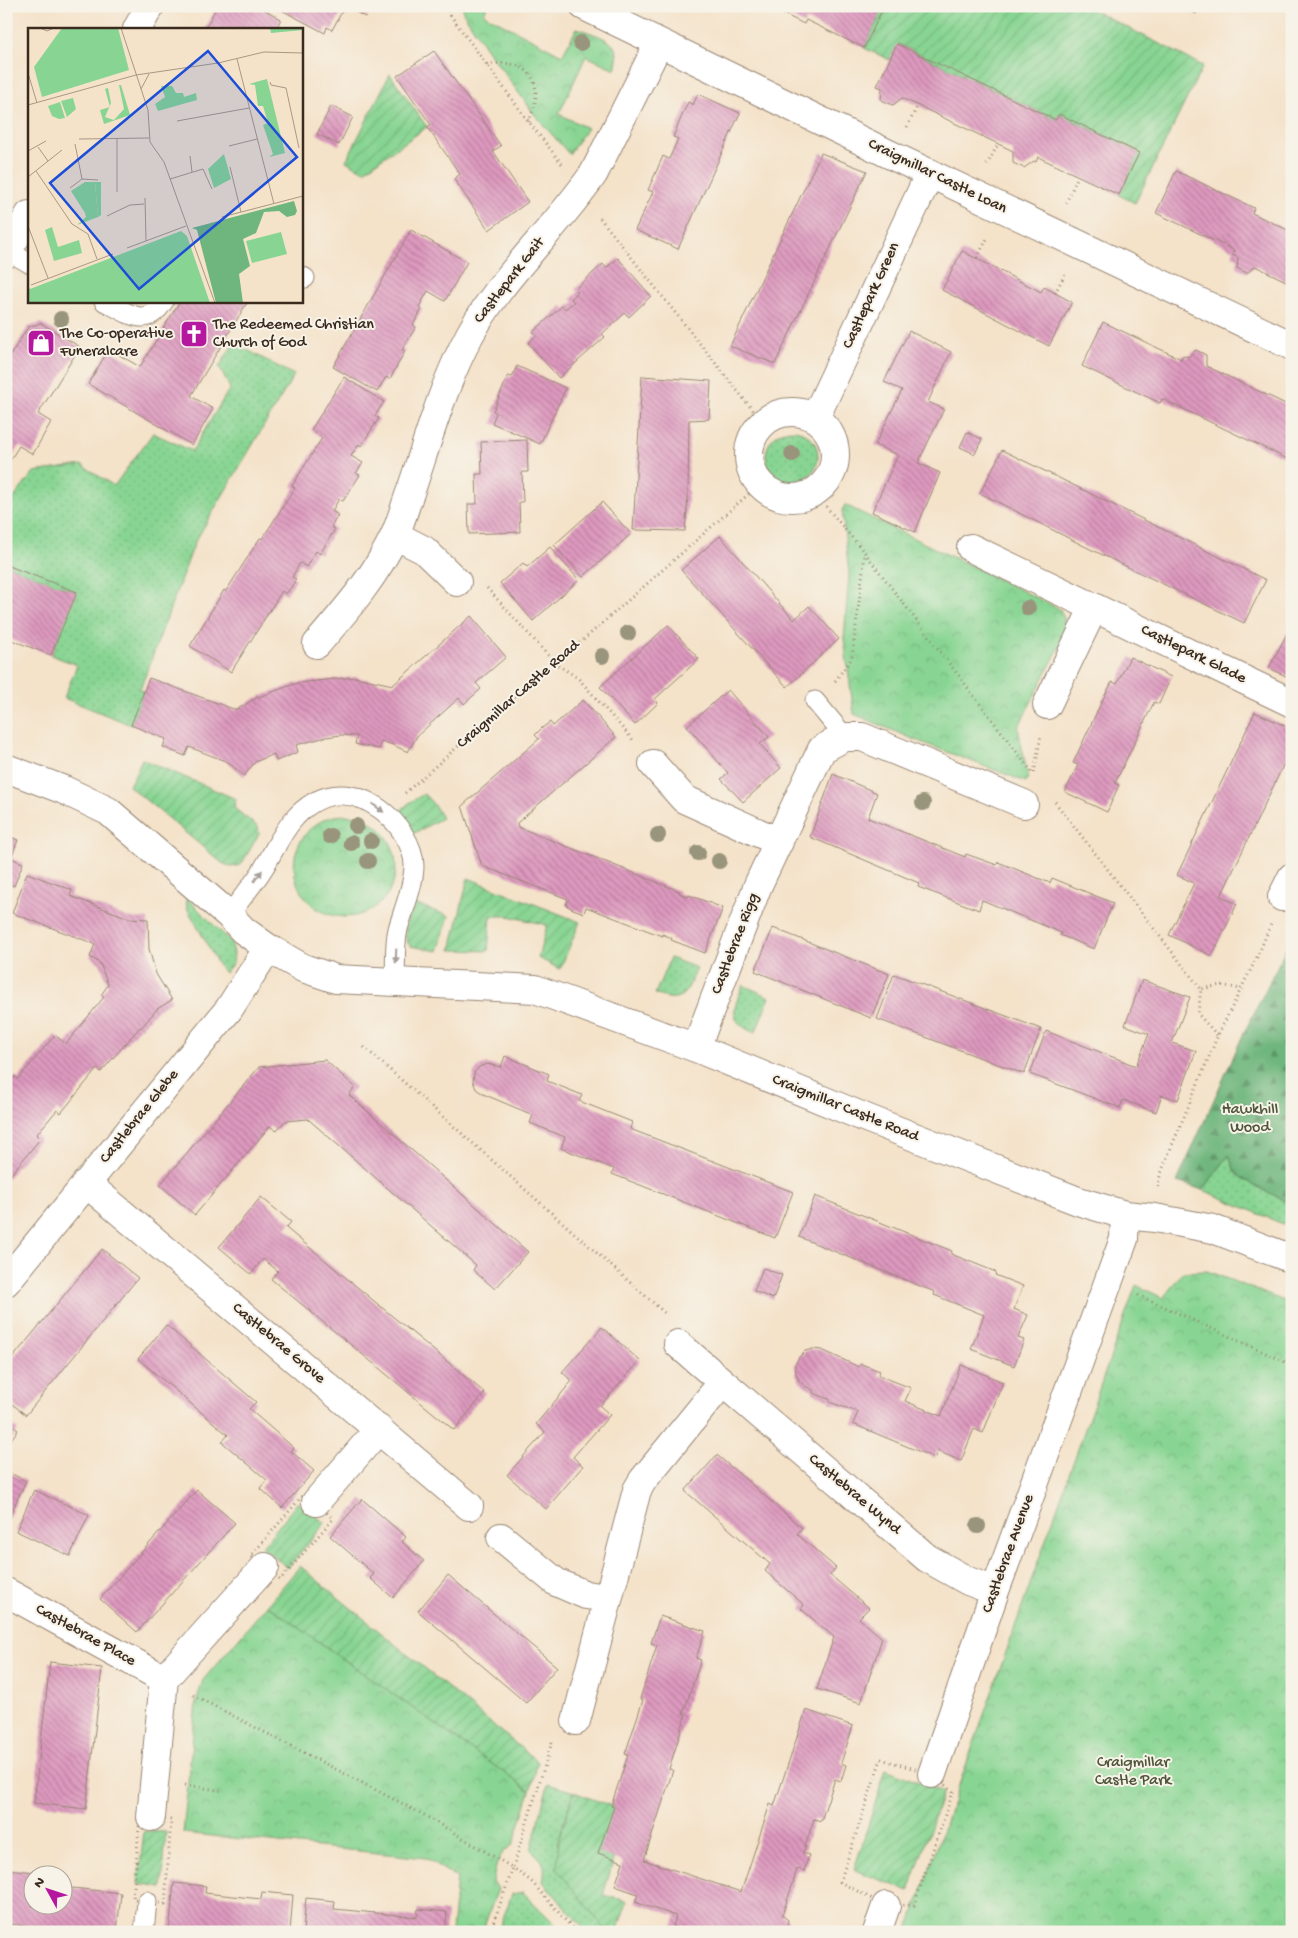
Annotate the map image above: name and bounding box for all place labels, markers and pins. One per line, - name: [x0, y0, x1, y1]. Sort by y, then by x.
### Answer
- place label: The Redeemed Christian Church of God: [212, 316, 374, 353]
- church icon: The Redeemed Christian Church of God: [179, 319, 209, 349]
- place label: The Co-operative Funeralcare: [59, 325, 174, 362]
- shop icon: The Co-operative Funeralcare: [26, 328, 56, 358]

